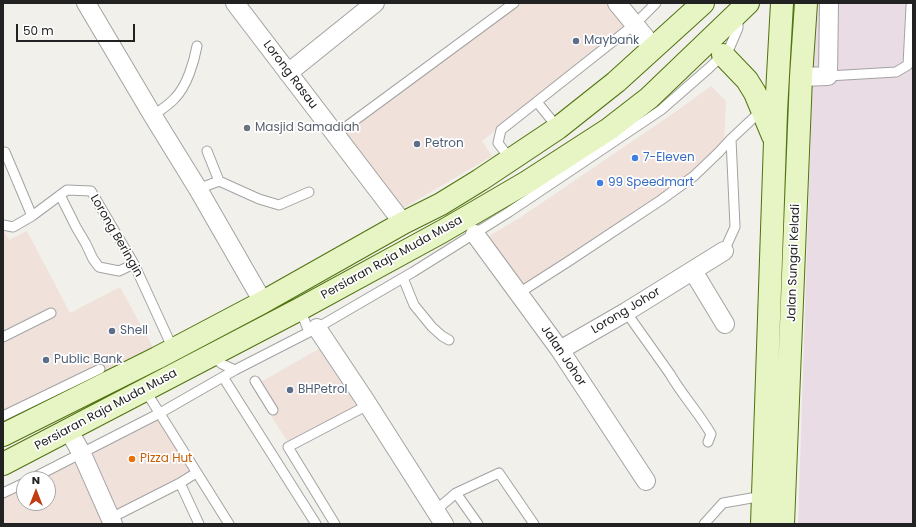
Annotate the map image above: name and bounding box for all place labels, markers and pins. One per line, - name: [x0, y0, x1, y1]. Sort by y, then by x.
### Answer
- place label: Maybank: [584, 34, 639, 48]
- marker: Maybank: [571, 36, 581, 46]
- place label: Masjid Samadiah: [255, 121, 359, 135]
- marker: Masjid Samadiah: [242, 123, 252, 133]
- place label: Petron: [425, 137, 464, 151]
- marker: Petron: [412, 139, 422, 149]
- place label: 7-Eleven: [643, 151, 695, 165]
- marker: 7-Eleven: [630, 153, 640, 163]
- place label: 99 Speedmart: [608, 176, 694, 190]
- marker: 99 Speedmart: [595, 178, 605, 188]
- place label: Shell: [120, 324, 148, 338]
- marker: Shell: [107, 326, 117, 336]
- place label: Public Bank: [54, 353, 122, 367]
- marker: Public Bank: [41, 355, 51, 365]
- place label: BHPetrol: [298, 383, 348, 397]
- marker: BHPetrol: [285, 385, 295, 395]
- place label: Pizza Hut: [140, 452, 192, 466]
- marker: Pizza Hut: [127, 454, 137, 464]

